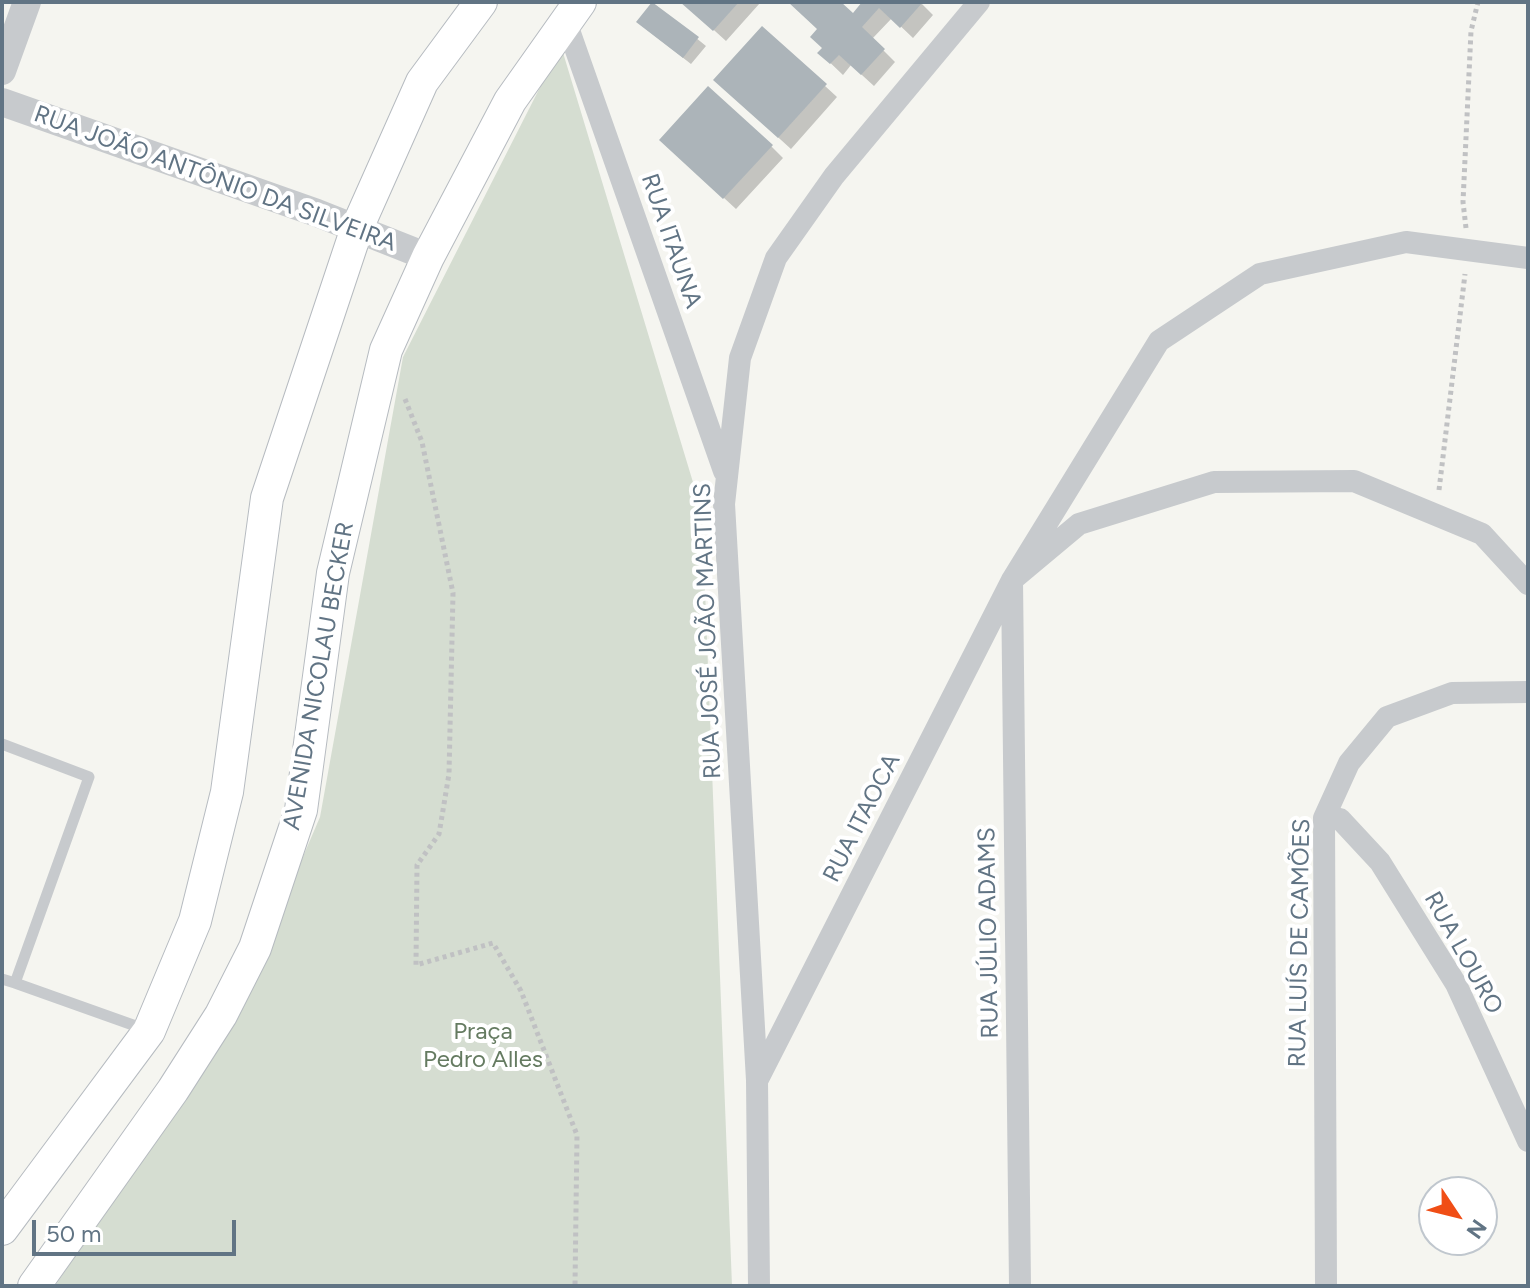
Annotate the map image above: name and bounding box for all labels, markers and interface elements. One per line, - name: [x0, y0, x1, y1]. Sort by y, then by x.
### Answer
- street label: RUA JOÃO ANTÔNIO DA SILVEIRA: [30, 100, 400, 258]
- street label: RUA ITAUNA: [635, 170, 707, 312]
- street label: RUA JOSÉ JOÃO MARTINS: [688, 482, 728, 780]
- street label: AVENIDA NICOLAU BECKER: [278, 520, 360, 832]
- street label: RUA ITAOCA: [817, 749, 907, 887]
- street label: RUA LUÍS DE CAMÕES: [1283, 818, 1317, 1068]
- street label: RUA JÚLIO ADAMS: [973, 827, 1005, 1039]
- street label: RUA LOURO: [1418, 887, 1508, 1019]
- park label: Praça Pedro Alles: [423, 1018, 543, 1074]
- north arrow: [1418, 1176, 1498, 1256]
- scale bar: [36, 1204, 240, 1254]
- text: N: [1460, 1214, 1492, 1244]
- text: 50 m: [46, 1219, 102, 1248]

